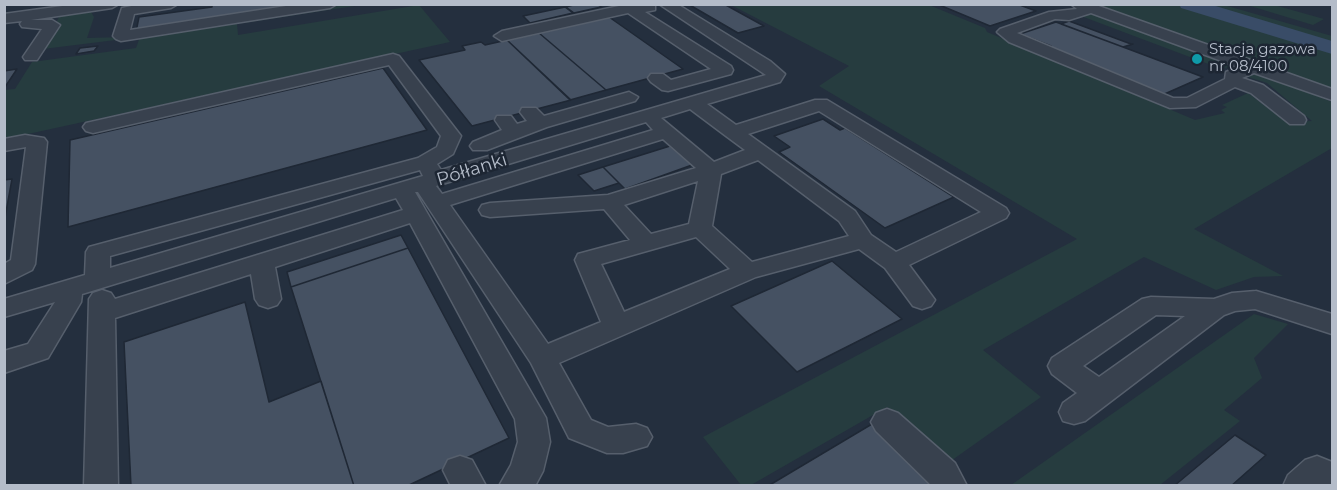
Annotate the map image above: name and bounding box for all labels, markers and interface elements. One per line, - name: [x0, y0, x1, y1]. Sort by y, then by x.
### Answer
- place label: Stacja gazowa nr 08/4100: [1209, 41, 1316, 76]
- marker: Stacja gazowa nr 08/4100: [1190, 52, 1204, 66]
- street label: Półłanki: [434, 149, 510, 191]

